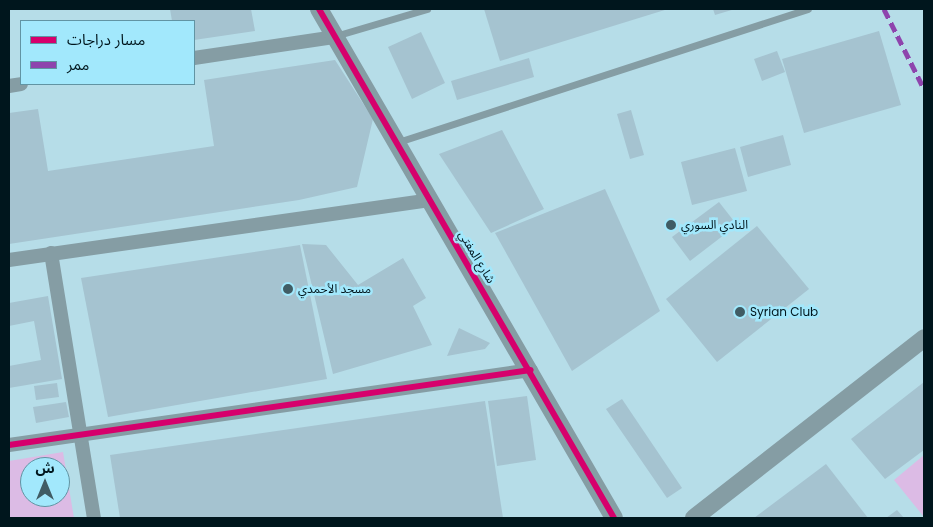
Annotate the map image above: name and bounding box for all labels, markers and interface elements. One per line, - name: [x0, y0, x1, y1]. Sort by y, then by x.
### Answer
- legend: [20, 20, 195, 85]
- text: مسار دراجات: [67, 29, 145, 50]
- text: ممر: [67, 54, 90, 75]
- place label: النادي السوري: [681, 218, 748, 232]
- marker: النادي السوري: [665, 219, 677, 231]
- street label: شارع المفتي: [456, 228, 498, 286]
- place label: مسجد الأحمدي: [298, 282, 371, 296]
- marker: مسجد الأحمدي: [282, 283, 294, 295]
- place label: Syrian Club: [750, 305, 818, 319]
- marker: Syrian Club: [734, 306, 746, 318]
- north arrow: [20, 457, 70, 507]
- text: ش: [35, 458, 55, 478]

